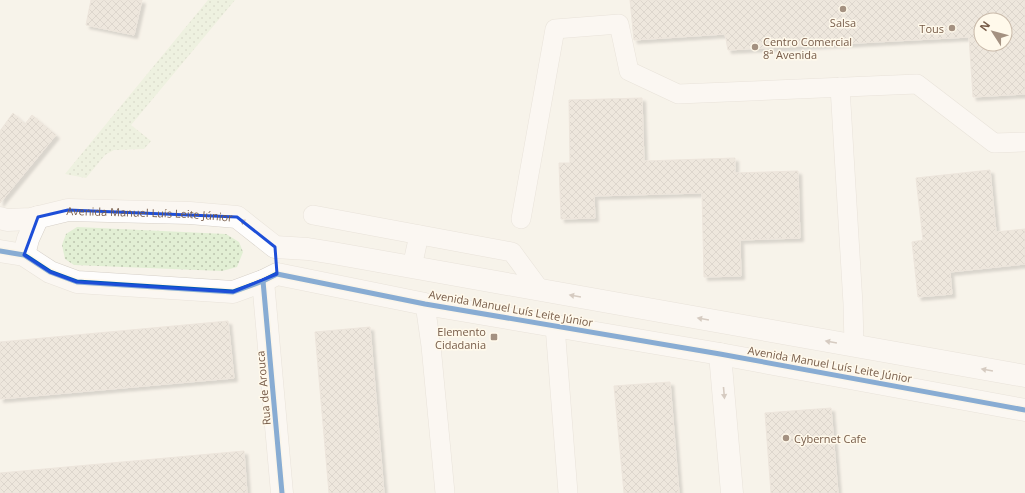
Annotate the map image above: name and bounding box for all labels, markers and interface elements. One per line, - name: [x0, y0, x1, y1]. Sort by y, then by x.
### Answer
- marker: Salsa: [838, 4, 848, 14]
- north arrow: [973, 12, 1013, 52]
- place label: Salsa: [830, 15, 856, 30]
- text: N: [976, 18, 993, 34]
- place label: Tous: [919, 21, 944, 36]
- marker: Tous: [947, 23, 957, 33]
- place label: Centro Comercial 8ª Avenida: [763, 34, 852, 62]
- marker: Centro Comercial 8ª Avenida: [750, 42, 760, 52]
- street label: Avenida Manuel Luís Leite Júnior: [66, 202, 234, 224]
- one-way arrow: [239, 219, 250, 227]
- street label: Avenida Manuel Luís Leite Júnior: [428, 286, 595, 330]
- one-way arrow: [569, 293, 581, 299]
- one-way arrow: [697, 316, 709, 322]
- place label: Elemento Cidadania: [435, 324, 486, 352]
- marker: Elemento Cidadania: [489, 332, 499, 342]
- one-way arrow: [825, 338, 837, 344]
- street label: Avenida Manuel Luís Leite Júnior: [747, 342, 914, 386]
- street label: Rua de Arouca: [252, 350, 274, 426]
- one-way arrow: [981, 366, 993, 372]
- one-way arrow: [720, 387, 727, 399]
- place label: Cybernet Cafe: [794, 431, 866, 446]
- marker: Cybernet Cafe: [781, 433, 791, 443]

